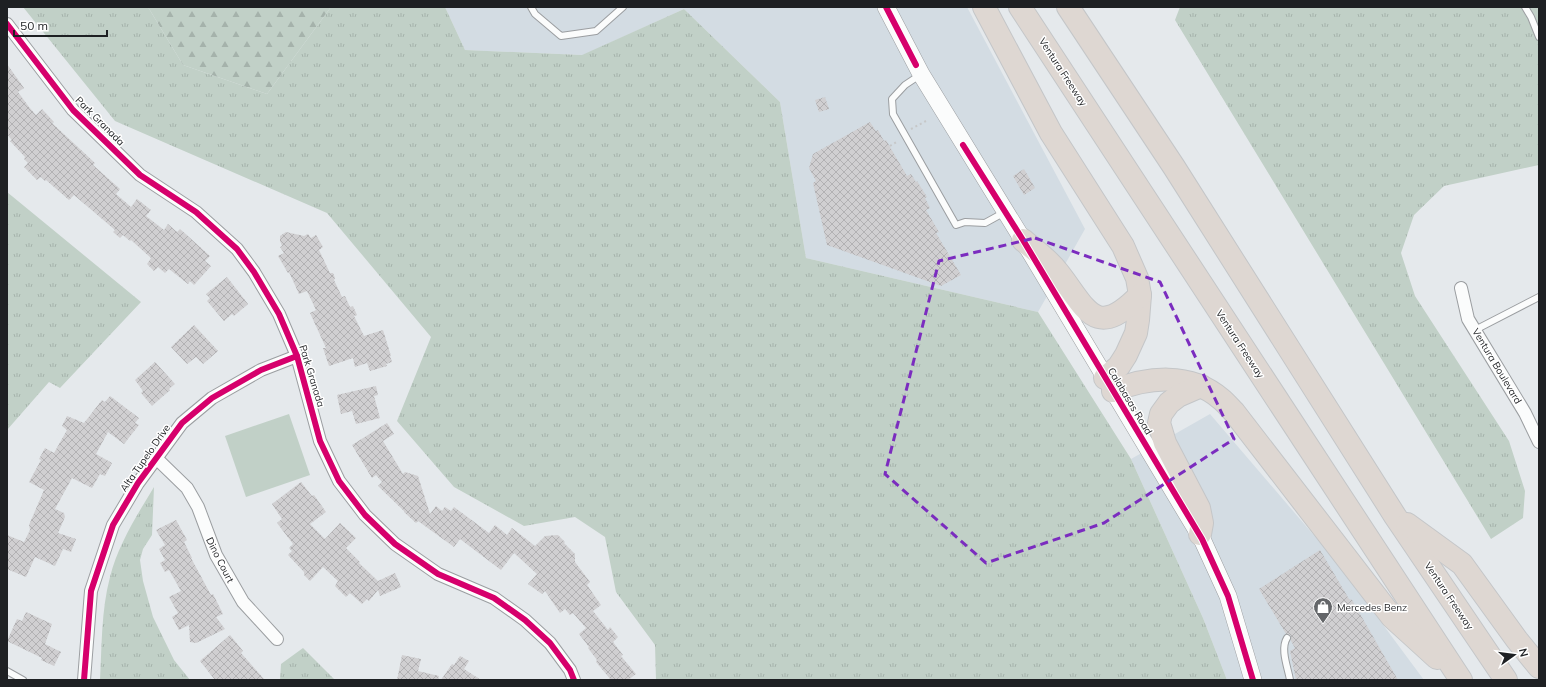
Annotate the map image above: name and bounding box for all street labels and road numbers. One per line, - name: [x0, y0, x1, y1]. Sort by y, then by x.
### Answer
- street label: Ventura Freeway: [1036, 35, 1090, 109]
- street label: Park Granada: [73, 94, 127, 148]
- street label: Ventura Freeway: [1213, 307, 1267, 381]
- street label: Ventura Boulevard: [1469, 326, 1525, 406]
- street label: Park Granada: [296, 343, 328, 409]
- street label: Calabasas Road: [1105, 365, 1155, 437]
- street label: Alta Tupelo Drive: [117, 422, 173, 494]
- street label: Dino Court: [203, 535, 237, 585]
- street label: Ventura Freeway: [1422, 560, 1477, 633]

